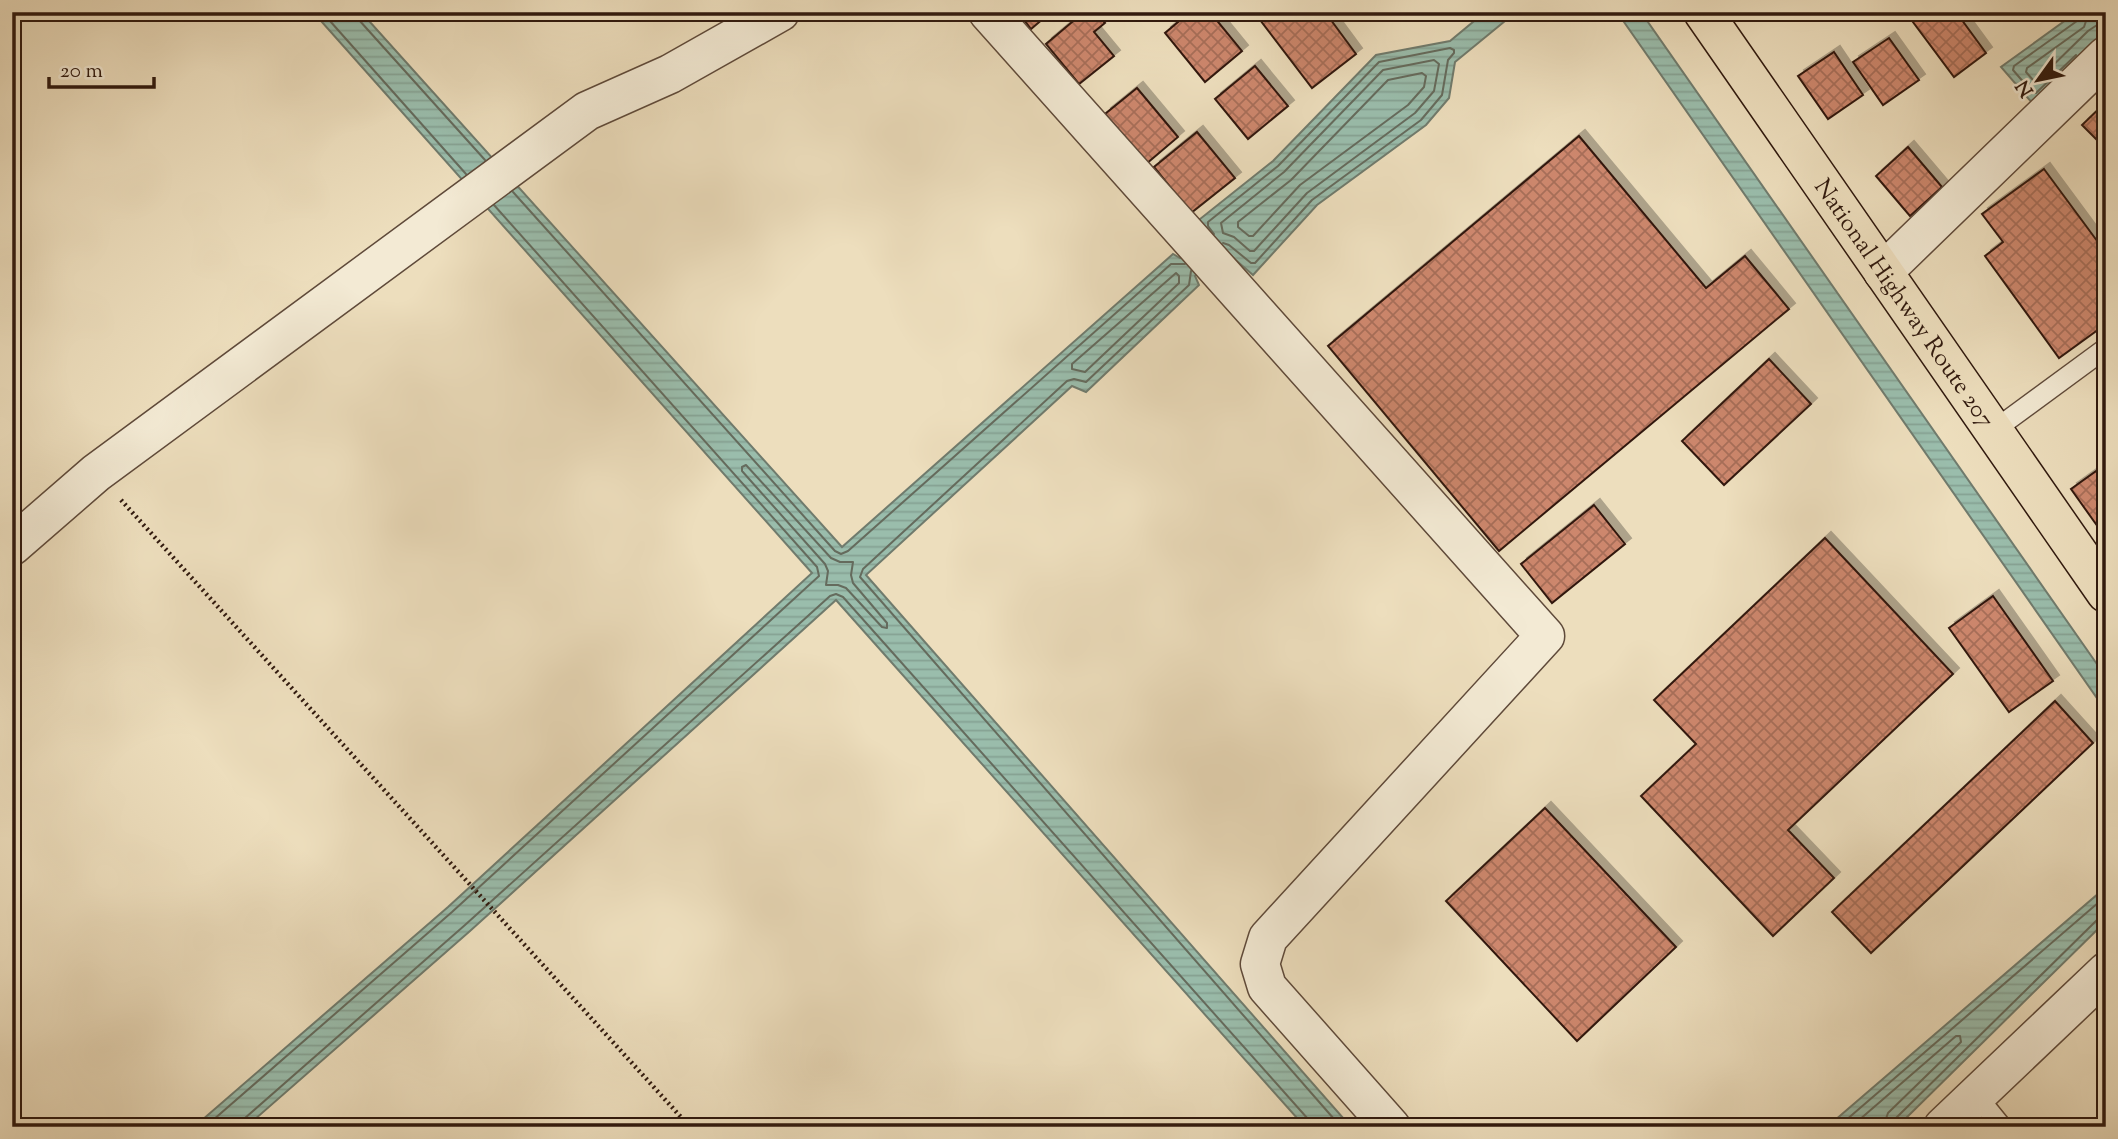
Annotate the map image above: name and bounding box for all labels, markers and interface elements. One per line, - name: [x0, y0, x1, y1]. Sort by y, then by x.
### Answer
- scale bar: [49, 46, 154, 90]
- north arrow: [2002, 46, 2072, 116]
- text: 20 m: [60, 57, 103, 87]
- text: N: [2010, 74, 2041, 102]
- street label: National Highway Route 207: [1805, 173, 2001, 435]

